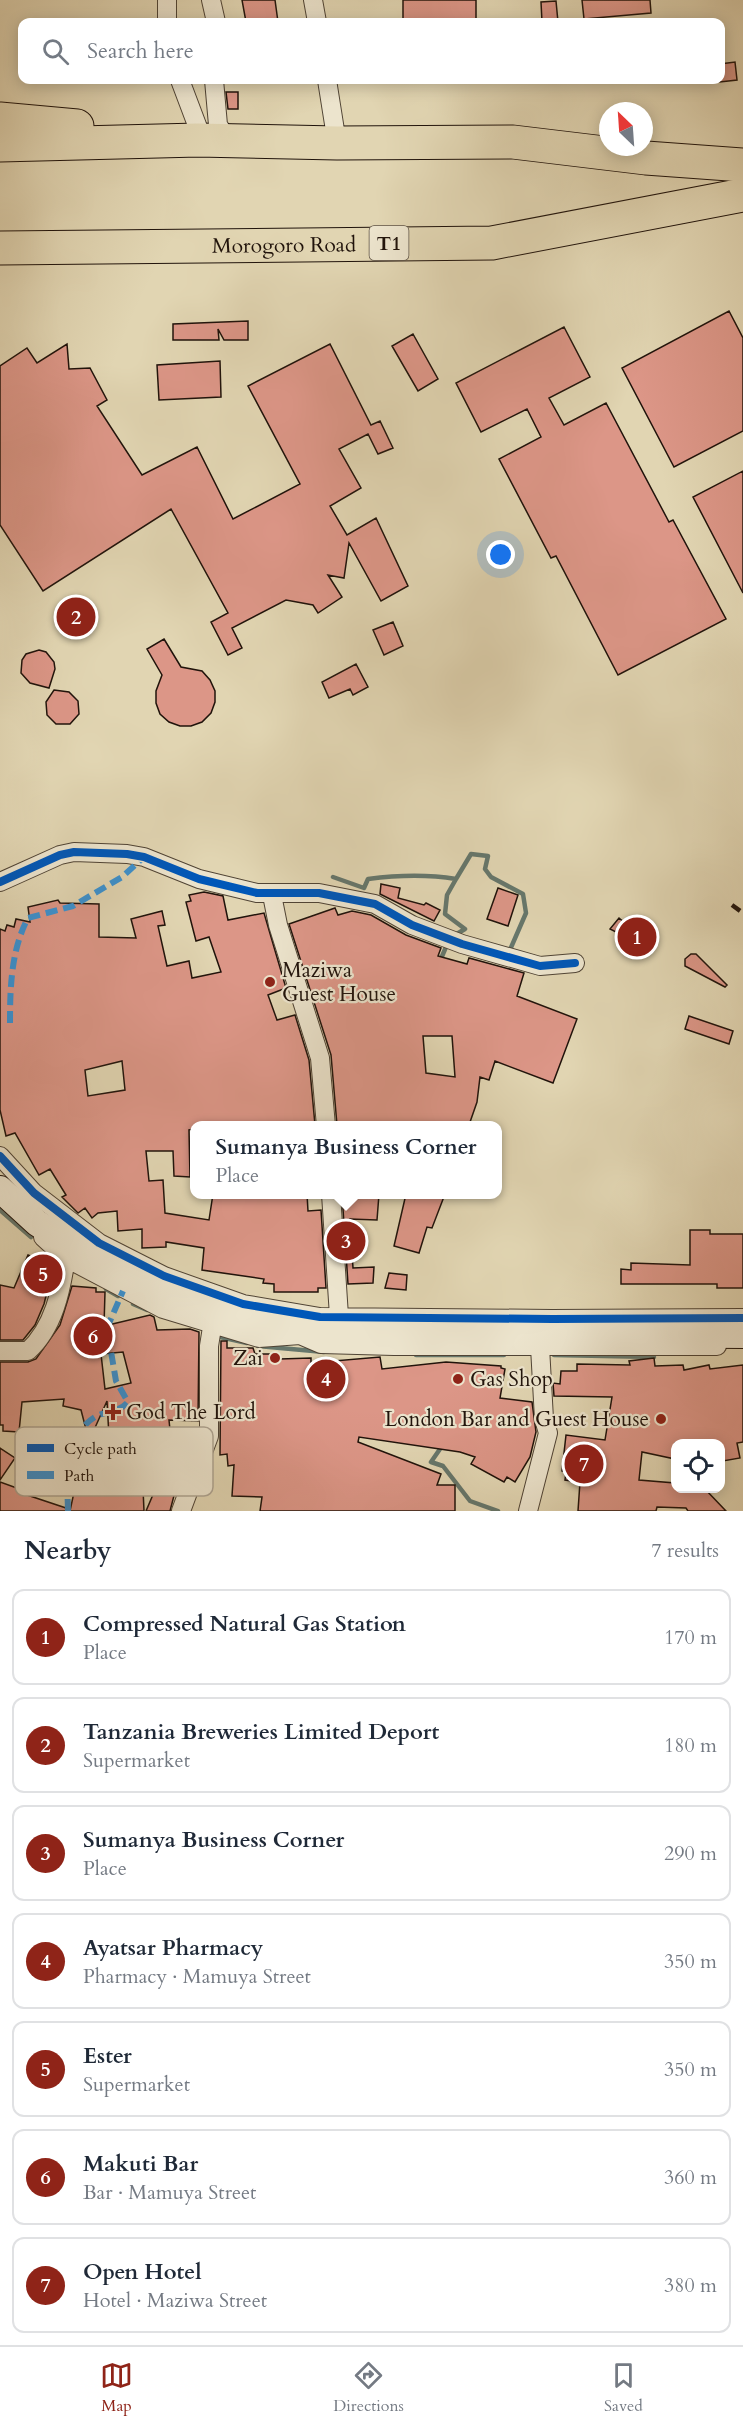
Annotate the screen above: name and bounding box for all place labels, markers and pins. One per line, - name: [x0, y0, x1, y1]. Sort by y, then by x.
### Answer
- pin: 2: [56, 594, 96, 640]
- pin: 1: [618, 914, 656, 960]
- place label: Maziwa Guest House: [282, 956, 396, 1009]
- marker: Maziwa Guest House: [263, 975, 277, 989]
- pin: 3: [326, 1218, 366, 1264]
- pin: 5: [24, 1252, 63, 1296]
- pin: 6: [74, 1314, 112, 1358]
- place label: Zai: [233, 1344, 263, 1373]
- marker: Zai: [268, 1351, 282, 1365]
- pin: 4: [306, 1356, 346, 1402]
- place label: Gas Shop: [470, 1365, 553, 1394]
- marker: Gas Shop: [451, 1372, 465, 1386]
- place label: God The Lord: [126, 1398, 256, 1427]
- marker: God The Lord: [104, 1403, 122, 1421]
- place label: London Bar and Guest House: [384, 1405, 649, 1434]
- marker: London Bar and Guest House: [654, 1412, 668, 1426]
- pin: 7: [564, 1442, 604, 1486]

